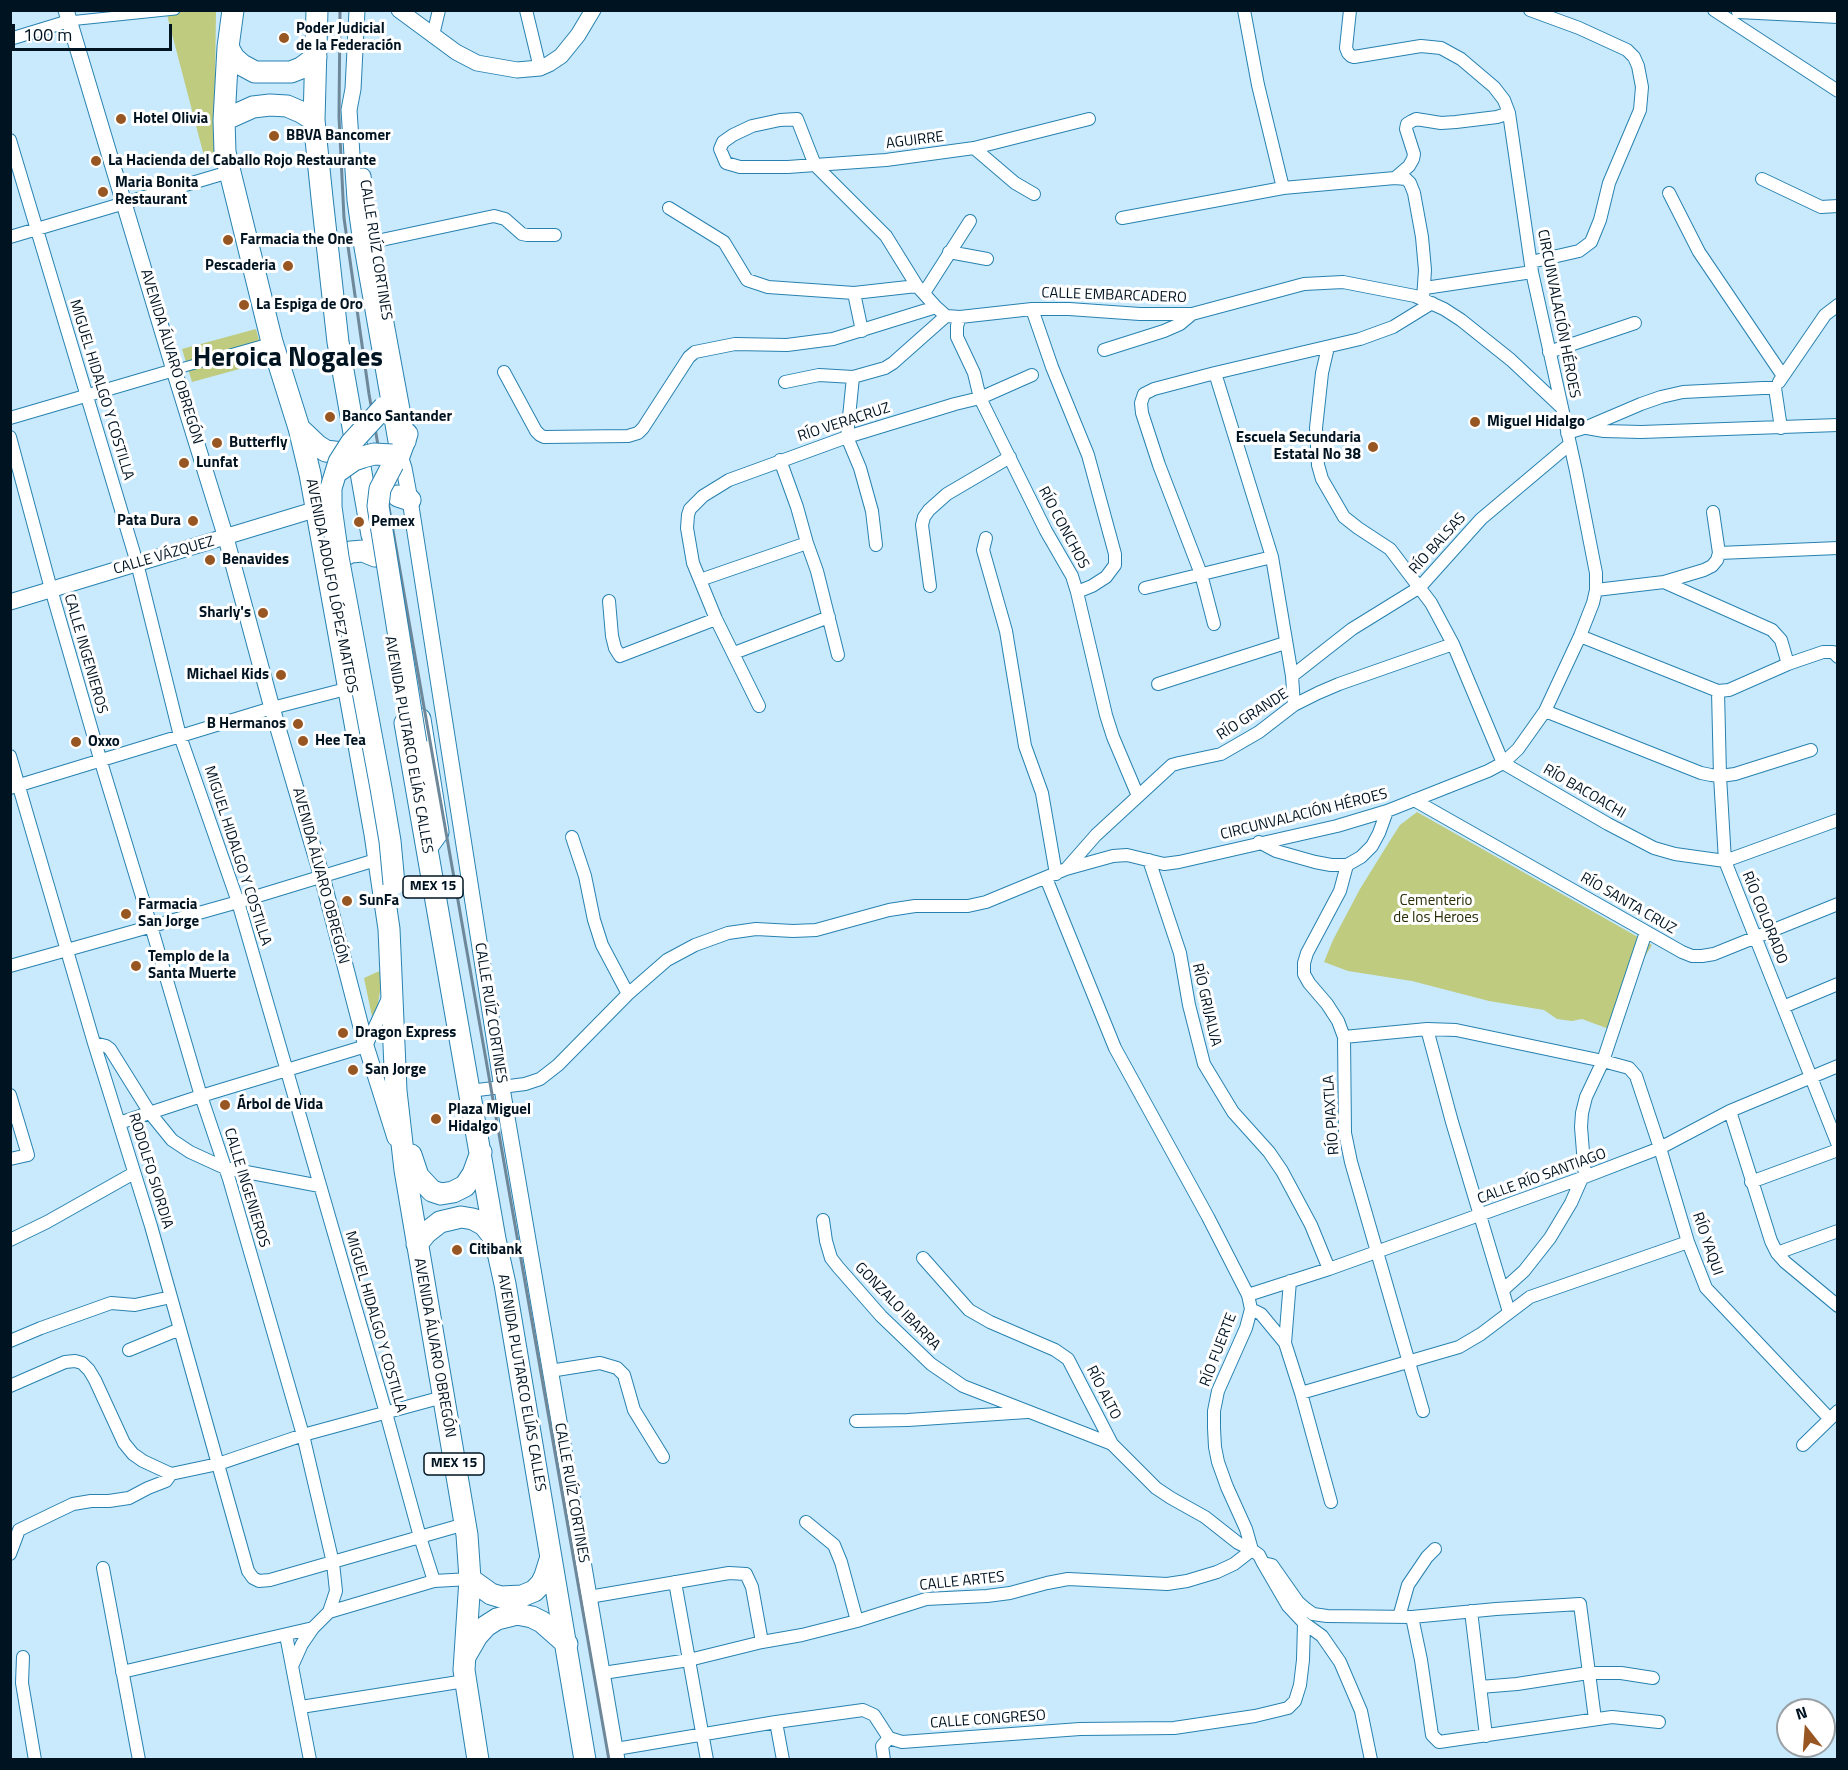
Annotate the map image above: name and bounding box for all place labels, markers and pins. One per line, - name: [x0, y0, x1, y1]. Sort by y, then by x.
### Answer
- place label: Poder Judicial de la Federación: [296, 20, 402, 55]
- marker: Poder Judicial de la Federación: [277, 31, 291, 45]
- place label: Hotel Olivia: [133, 110, 208, 128]
- marker: Hotel Olivia: [114, 112, 128, 126]
- place label: BBVA Bancomer: [286, 127, 391, 145]
- marker: BBVA Bancomer: [267, 129, 281, 143]
- place label: La Hacienda del Caballo Rojo Restaurante: [108, 152, 376, 170]
- marker: La Hacienda del Caballo Rojo Restaurante: [89, 154, 103, 168]
- place label: Maria Bonita Restaurant: [115, 174, 198, 209]
- marker: Maria Bonita Restaurant: [96, 185, 110, 199]
- place label: Farmacia the One: [240, 231, 353, 249]
- marker: Farmacia the One: [221, 233, 235, 247]
- place label: Pescaderia: [205, 257, 276, 275]
- marker: Pescaderia: [281, 259, 295, 273]
- place label: La Espiga de Oro: [256, 296, 363, 314]
- marker: La Espiga de Oro: [237, 298, 251, 312]
- place label: Banco Santander: [342, 408, 452, 426]
- marker: Banco Santander: [323, 410, 337, 424]
- place label: Miguel Hidalgo: [1487, 413, 1585, 431]
- marker: Miguel Hidalgo: [1468, 415, 1482, 429]
- place label: Escuela Secundaria Estatal No 38: [1236, 429, 1361, 464]
- place label: Butterfly: [229, 434, 287, 452]
- marker: Butterfly: [210, 436, 224, 450]
- marker: Escuela Secundaria Estatal No 38: [1366, 440, 1380, 454]
- place label: Lunfat: [196, 454, 238, 472]
- marker: Lunfat: [177, 456, 191, 470]
- place label: Pata Dura: [117, 512, 181, 530]
- place label: Pemex: [371, 513, 415, 531]
- marker: Pata Dura: [186, 514, 200, 528]
- marker: Pemex: [352, 515, 366, 529]
- place label: Benavides: [222, 551, 289, 569]
- marker: Benavides: [203, 553, 217, 567]
- place label: Sharly's: [199, 604, 251, 622]
- marker: Sharly's: [256, 606, 270, 620]
- place label: Michael Kids: [187, 666, 269, 684]
- marker: Michael Kids: [274, 668, 288, 682]
- place label: B Hermanos: [207, 715, 286, 733]
- marker: B Hermanos: [291, 717, 305, 731]
- place label: Hee Tea: [315, 732, 366, 750]
- place label: Oxxo: [88, 733, 120, 751]
- marker: Hee Tea: [296, 734, 310, 748]
- marker: Oxxo: [69, 735, 83, 749]
- place label: SunFa: [359, 892, 399, 910]
- marker: SunFa: [340, 894, 354, 908]
- place label: Farmacia San Jorge: [138, 896, 199, 931]
- marker: Farmacia San Jorge: [119, 907, 133, 921]
- place label: Templo de la Santa Muerte: [148, 948, 236, 983]
- marker: Templo de la Santa Muerte: [129, 959, 143, 973]
- place label: Dragon Express: [355, 1024, 456, 1042]
- marker: Dragon Express: [336, 1026, 350, 1040]
- place label: San Jorge: [365, 1061, 426, 1079]
- marker: San Jorge: [346, 1063, 360, 1077]
- place label: Árbol de Vida: [237, 1096, 323, 1114]
- marker: Árbol de Vida: [218, 1098, 232, 1112]
- place label: Plaza Miguel Hidalgo: [448, 1101, 531, 1136]
- marker: Plaza Miguel Hidalgo: [429, 1112, 443, 1126]
- place label: Citibank: [469, 1241, 522, 1259]
- marker: Citibank: [450, 1243, 464, 1257]

